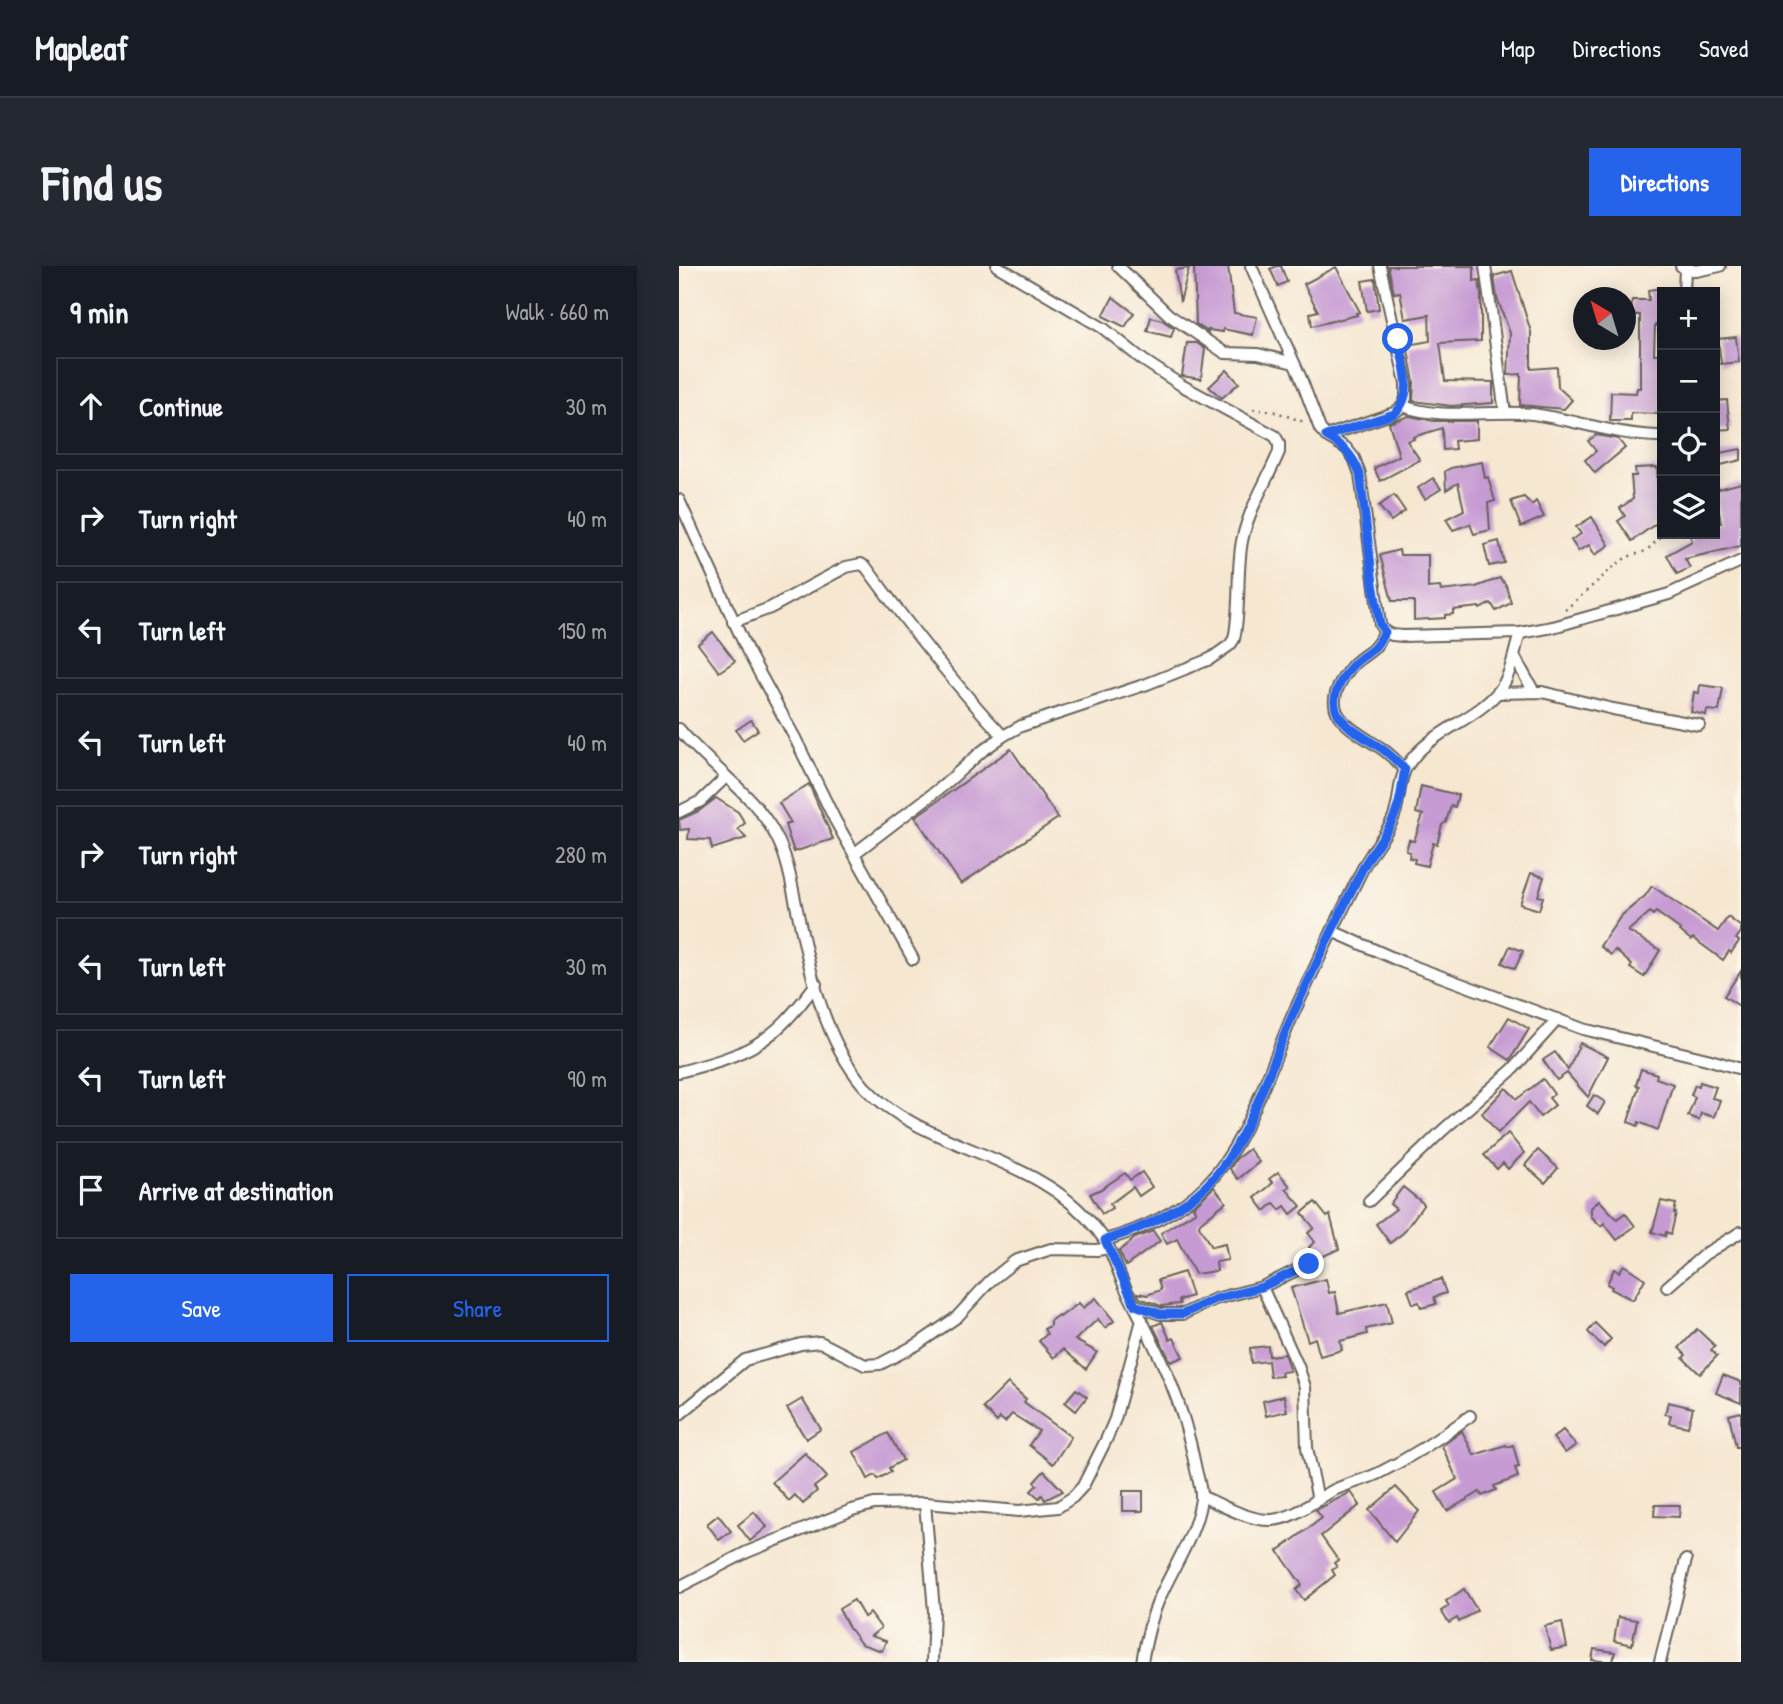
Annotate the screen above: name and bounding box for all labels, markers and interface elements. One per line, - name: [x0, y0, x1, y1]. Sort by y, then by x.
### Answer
- text: Mapleaf: [35, 26, 128, 70]
- text: Map: [1501, 32, 1535, 64]
- text: Directions: [1573, 32, 1661, 64]
- text: Saved: [1699, 32, 1748, 64]
- button: Directions: [1589, 148, 1741, 216]
- text: Find us: [42, 149, 162, 215]
- north arrow: [1573, 287, 1636, 350]
- map controls: [1657, 287, 1720, 539]
- button: +: [1657, 287, 1720, 350]
- text: 9 min: [70, 292, 129, 332]
- text: Walk · 660 m: [505, 296, 609, 327]
- route start: [1382, 323, 1413, 354]
- button: −: [1657, 350, 1720, 413]
- icon: ahead: [72, 387, 110, 425]
- text: Continue: [139, 389, 223, 424]
- text: 30 m: [565, 391, 607, 422]
- button: locate: [1657, 413, 1720, 476]
- button: layers: [1657, 476, 1720, 539]
- icon: right: [72, 499, 110, 537]
- text: Turn right: [139, 501, 237, 536]
- text: 40 m: [567, 503, 607, 534]
- icon: left: [72, 611, 110, 649]
- text: Turn left: [139, 613, 225, 648]
- text: 150 m: [558, 615, 607, 646]
- icon: left: [72, 723, 110, 761]
- text: Turn left: [139, 725, 225, 760]
- text: 40 m: [567, 727, 607, 758]
- icon: right: [72, 835, 110, 873]
- text: Turn right: [139, 837, 237, 872]
- text: 280 m: [555, 839, 607, 870]
- icon: left: [72, 947, 110, 985]
- text: Turn left: [139, 949, 225, 984]
- text: 30 m: [565, 951, 607, 982]
- icon: left: [72, 1059, 110, 1097]
- text: Turn left: [139, 1061, 225, 1096]
- text: 90 m: [567, 1063, 607, 1094]
- icon: arrive: [72, 1171, 110, 1209]
- text: Arrive at destination: [139, 1173, 334, 1208]
- route end: [1293, 1248, 1324, 1279]
- button: Save: [70, 1274, 333, 1342]
- button: Share: [347, 1274, 609, 1342]

